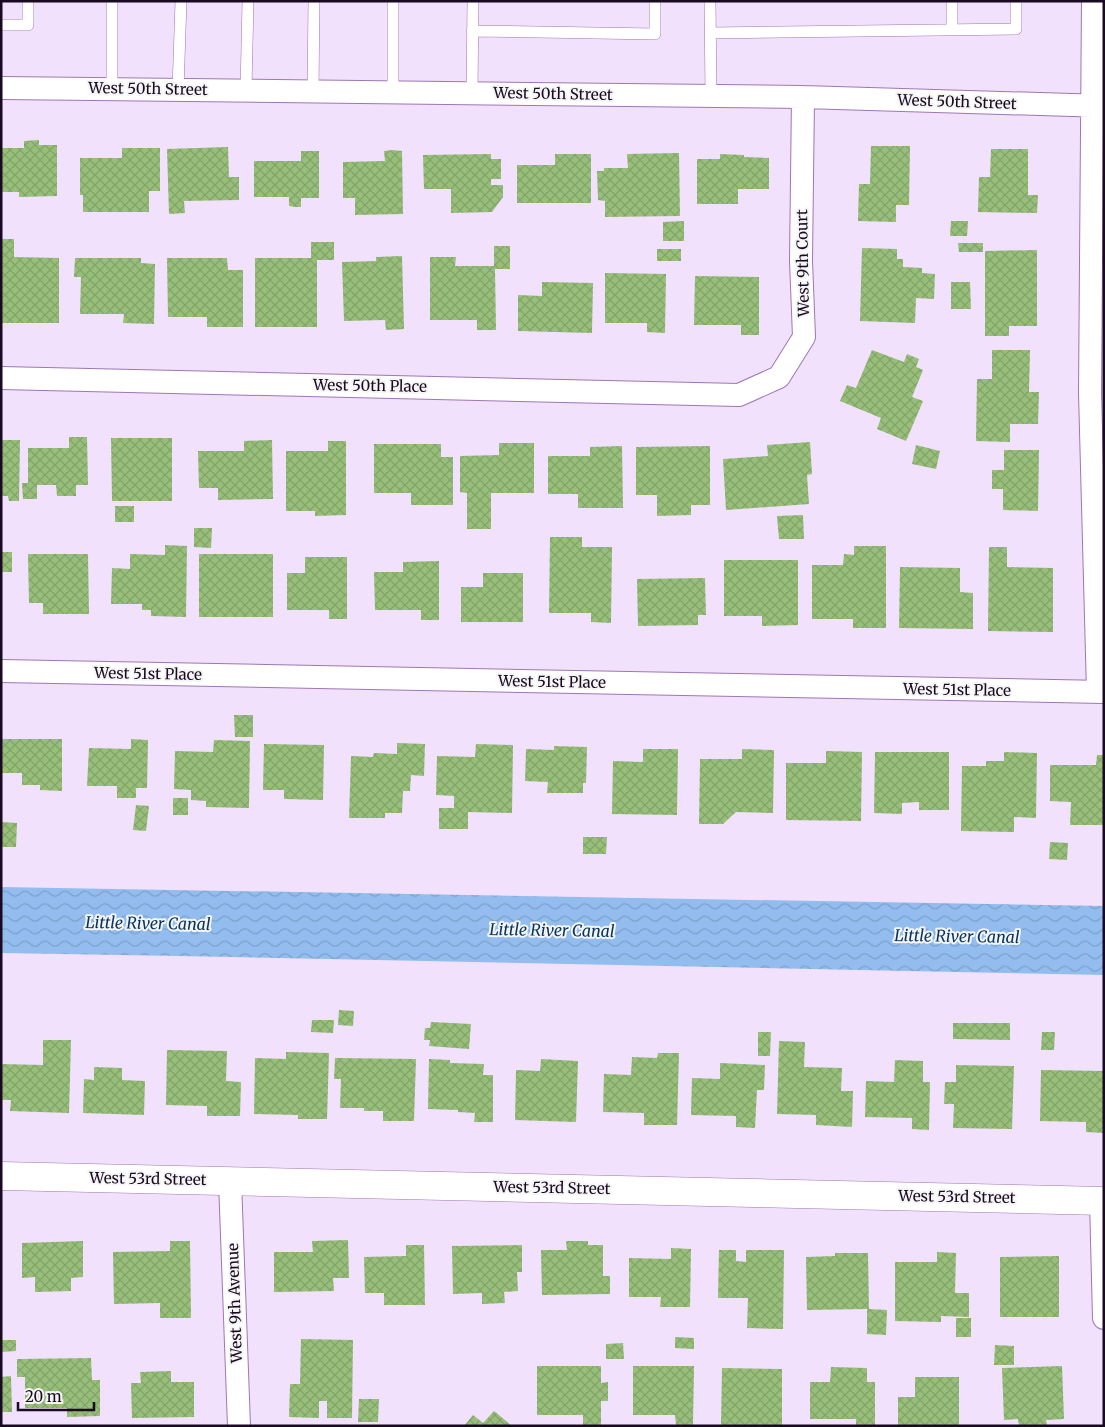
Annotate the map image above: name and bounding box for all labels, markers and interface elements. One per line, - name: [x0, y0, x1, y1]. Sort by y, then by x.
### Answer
- street label: West 50th Street: [87, 78, 208, 99]
- street label: West 50th Street: [492, 83, 613, 104]
- street label: West 50th Street: [896, 90, 1017, 113]
- street label: West 9th Court: [792, 209, 813, 318]
- street label: West 50th Place: [312, 375, 427, 396]
- street label: West 51st Place: [93, 663, 202, 684]
- street label: West 51st Place: [497, 671, 606, 692]
- street label: West 51st Place: [902, 679, 1011, 700]
- water label: Little River Canal: [85, 912, 211, 934]
- water label: Little River Canal: [489, 919, 615, 941]
- water label: Little River Canal: [894, 925, 1020, 947]
- street label: West 53rd Street: [88, 1168, 207, 1189]
- street label: West 53rd Street: [492, 1177, 611, 1198]
- street label: West 53rd Street: [897, 1186, 1016, 1207]
- street label: West 9th Avenue: [223, 1243, 246, 1364]
- scale bar: [18, 1380, 94, 1412]
- text: 20 m: [25, 1387, 62, 1406]

